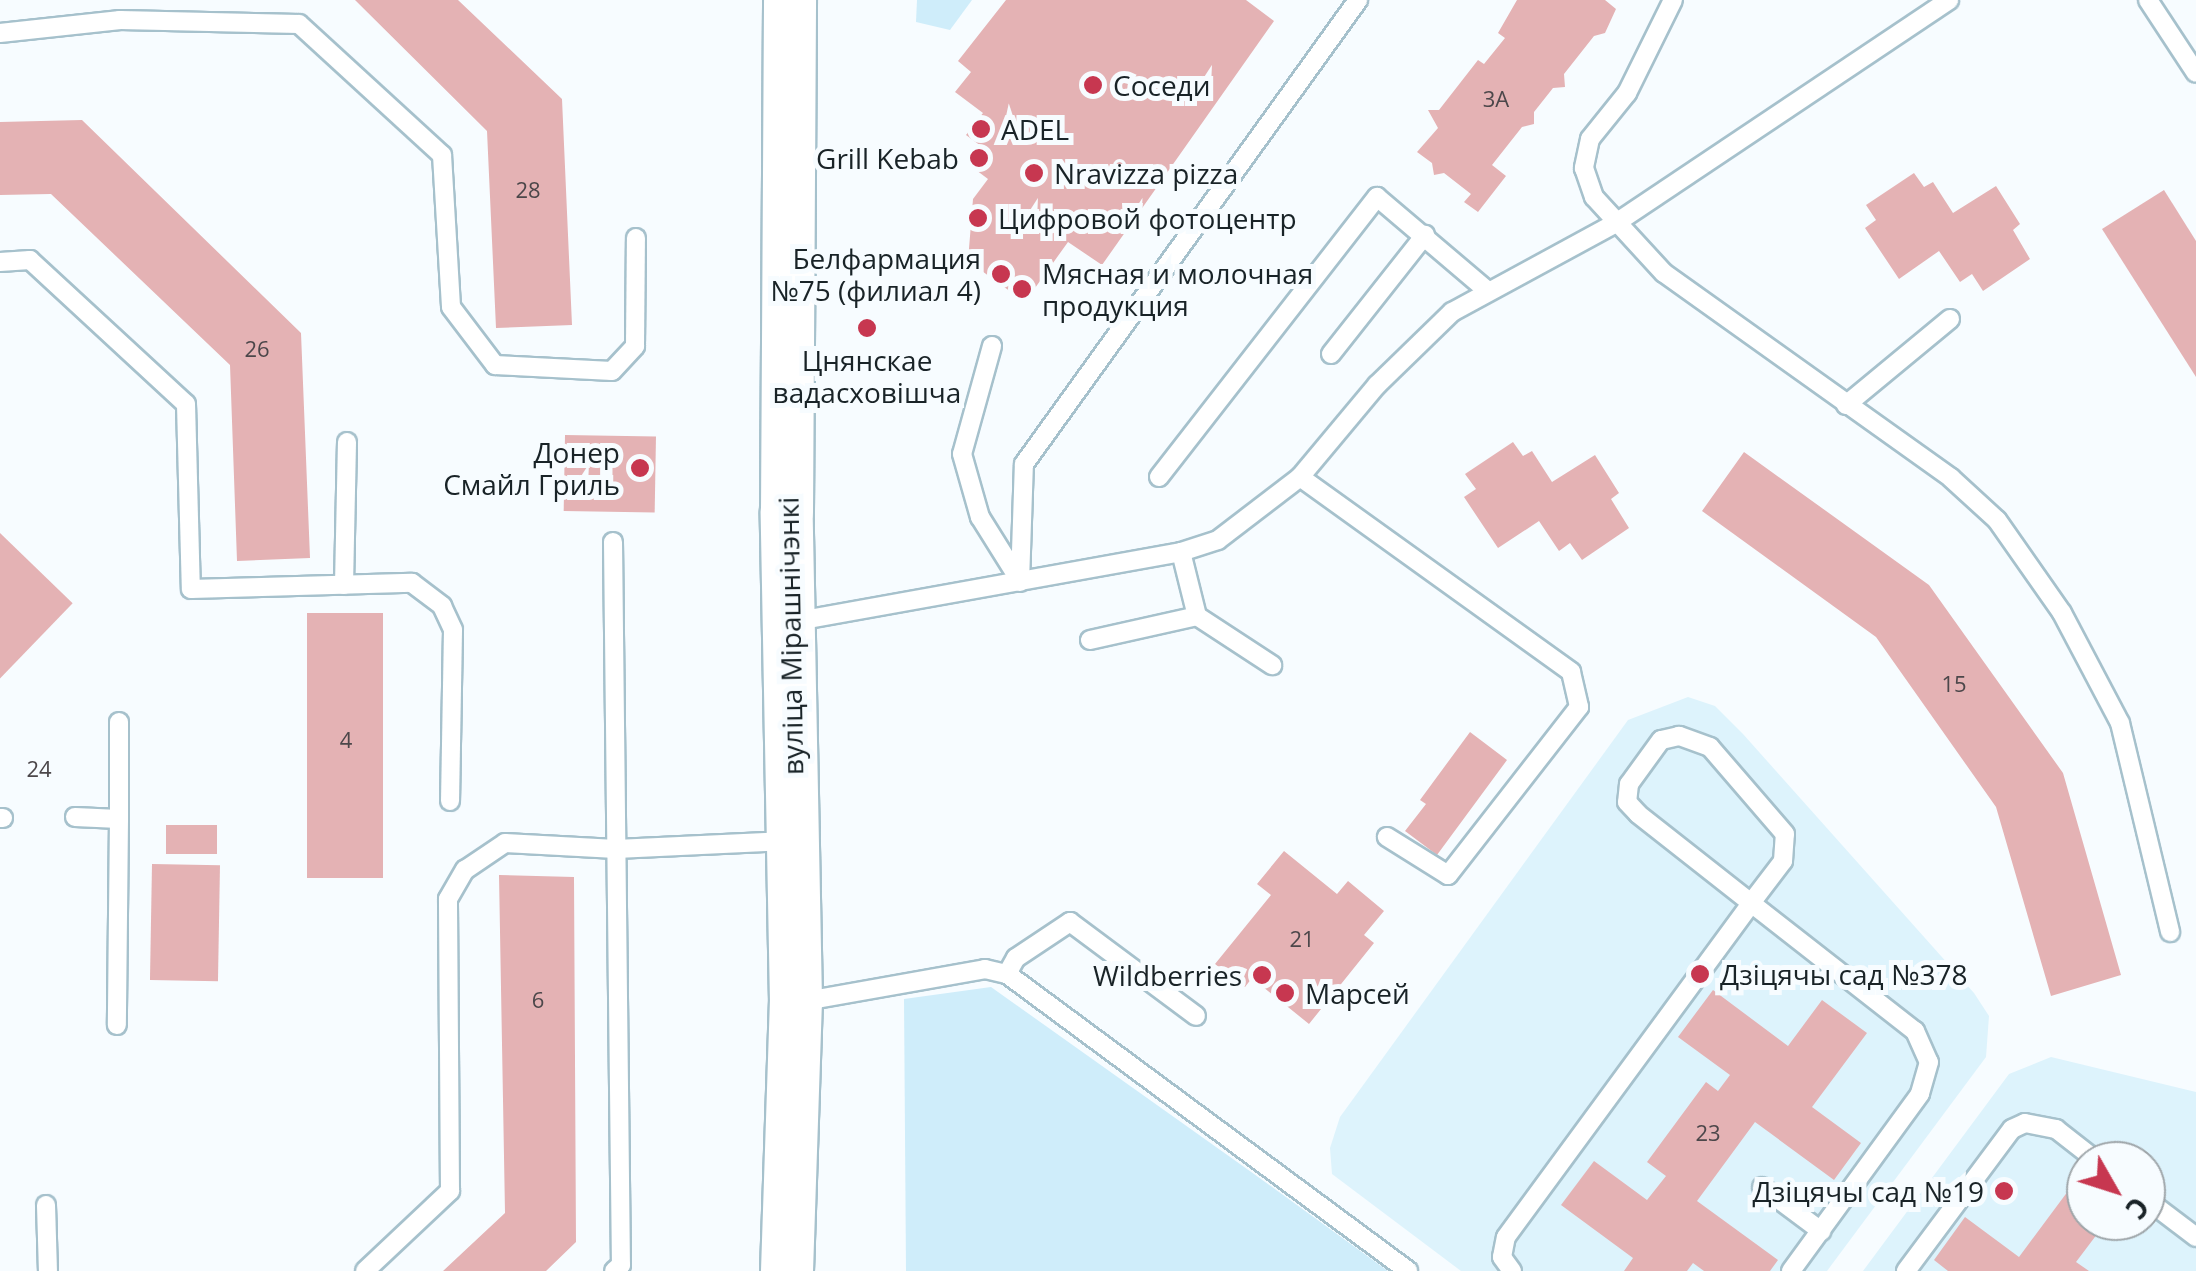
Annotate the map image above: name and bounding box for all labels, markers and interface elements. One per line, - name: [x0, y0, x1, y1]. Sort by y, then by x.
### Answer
- place label: Соседи: [1113, 68, 1211, 102]
- marker: Соседи: [1082, 74, 1104, 96]
- house number: 3А: [1483, 86, 1509, 112]
- place label: ADEL: [1001, 112, 1069, 146]
- marker: ADEL: [970, 118, 992, 140]
- place label: Grill Kebab: [816, 141, 959, 175]
- marker: Grill Kebab: [968, 147, 990, 169]
- place label: Nravizza pizza: [1054, 156, 1238, 190]
- marker: Nravizza pizza: [1023, 162, 1045, 184]
- house number: 28: [515, 177, 541, 203]
- place label: Цифровой фотоцентр: [998, 201, 1297, 235]
- marker: Цифровой фотоцентр: [967, 207, 989, 229]
- place label: Белфармация №75 (филиал 4): [770, 241, 981, 307]
- place label: Мясная и молочная продукция: [1042, 256, 1313, 322]
- marker: Белфармация №75 (филиал 4): [990, 263, 1012, 285]
- marker: Мясная и молочная продукция: [1011, 278, 1033, 300]
- marker: Цнянскае вадасховішча: [856, 317, 878, 339]
- house number: 26: [244, 336, 270, 362]
- place label: Цнянскае вадасховішча: [773, 343, 961, 409]
- place label: Донер Смайл Гриль: [443, 435, 620, 501]
- marker: Донер Смайл Гриль: [629, 457, 651, 479]
- street label: вуліца Мірашнічэнкі: [771, 497, 809, 775]
- house number: 15: [1941, 671, 1967, 697]
- house number: 4: [340, 727, 352, 753]
- house number: 24: [26, 756, 52, 782]
- house number: 21: [1289, 926, 1315, 952]
- place label: Дзіцячы сад №378: [1720, 957, 1967, 991]
- place label: Wildberries: [1093, 958, 1242, 992]
- marker: Дзіцячы сад №378: [1689, 963, 1711, 985]
- marker: Wildberries: [1251, 964, 1273, 986]
- place label: Марсей: [1305, 976, 1410, 1010]
- marker: Марсей: [1274, 982, 1296, 1004]
- house number: 6: [532, 987, 544, 1013]
- house number: 23: [1695, 1120, 1721, 1146]
- north arrow: [2066, 1141, 2166, 1241]
- place label: Дзіцячы сад №19: [1753, 1174, 1984, 1208]
- marker: Дзіцячы сад №19: [1993, 1180, 2015, 1202]
- text: С: [2117, 1190, 2158, 1228]

